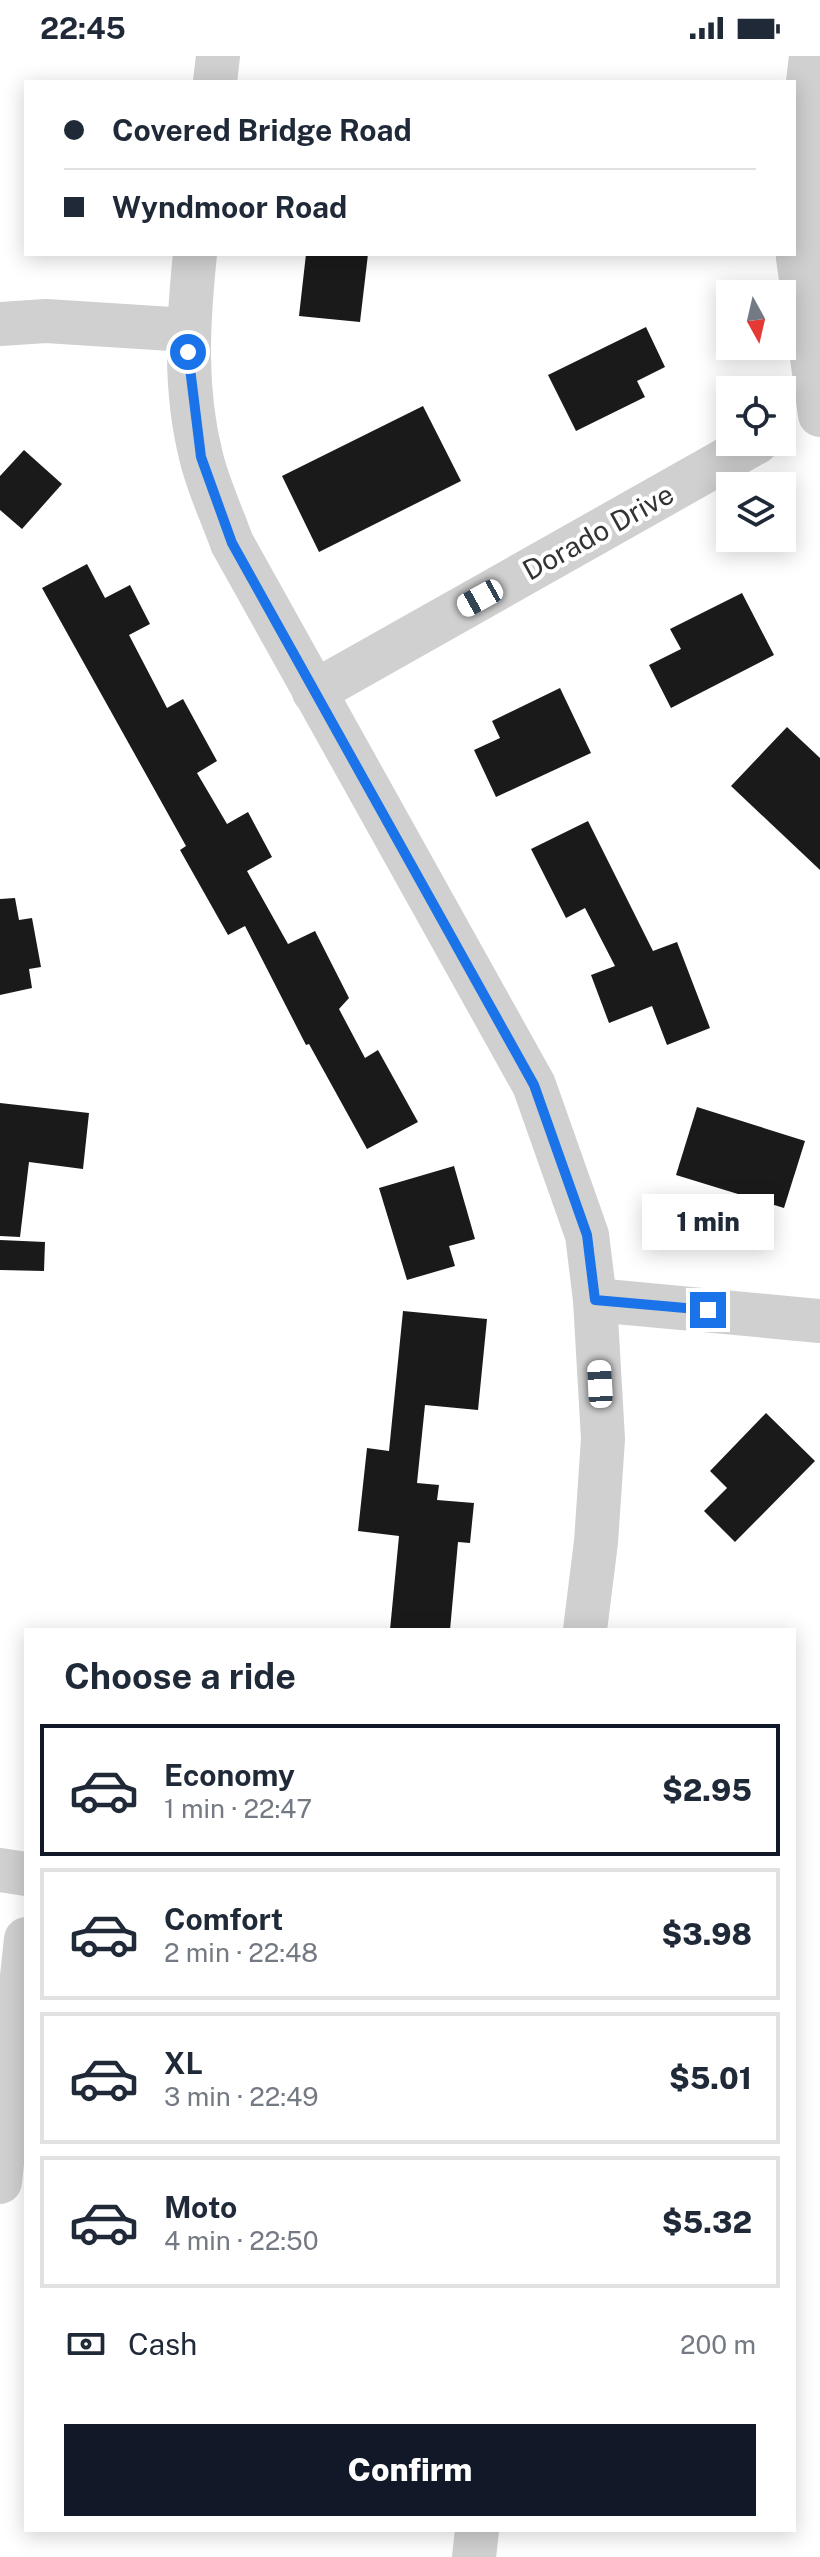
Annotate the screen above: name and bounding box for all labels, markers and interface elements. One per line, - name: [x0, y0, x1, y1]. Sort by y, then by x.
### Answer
- text: 22:45: [40, 10, 126, 46]
- text: Covered Bridge Road: [112, 112, 412, 148]
- text: Wyndmoor Road: [112, 189, 347, 225]
- north arrow: [716, 280, 796, 360]
- map controls: [716, 280, 796, 552]
- route start: [170, 334, 206, 370]
- button: locate: [716, 376, 796, 456]
- button: layers: [716, 472, 796, 552]
- street label: Dorado Drive: [517, 477, 679, 587]
- car: [453, 576, 507, 620]
- callout: 1 min: [642, 1194, 774, 1250]
- text: 1 min: [676, 1206, 740, 1237]
- route end: [690, 1292, 726, 1328]
- car: [587, 1359, 613, 1409]
- text: Choose a ride: [64, 1655, 296, 1697]
- icon: car: [68, 1754, 140, 1826]
- text: Economy: [164, 1757, 295, 1793]
- text: $2.95: [662, 1772, 752, 1808]
- text: 1 min · 22:47: [164, 1793, 312, 1824]
- icon: car: [68, 1898, 140, 1970]
- text: Comfort: [164, 1901, 283, 1937]
- text: $3.98: [662, 1916, 752, 1952]
- text: 2 min · 22:48: [164, 1937, 318, 1968]
- icon: car: [68, 2042, 140, 2114]
- text: XL: [164, 2045, 203, 2081]
- text: $5.01: [669, 2060, 752, 2096]
- text: 3 min · 22:49: [164, 2081, 319, 2112]
- icon: car: [68, 2186, 140, 2258]
- text: Moto: [164, 2189, 237, 2225]
- text: $5.32: [662, 2204, 752, 2240]
- text: 4 min · 22:50: [164, 2225, 319, 2256]
- icon: cash: [64, 2322, 108, 2366]
- text: Cash: [128, 2326, 197, 2362]
- text: 200 m: [680, 2329, 756, 2360]
- button: Confirm: [64, 2424, 756, 2516]

